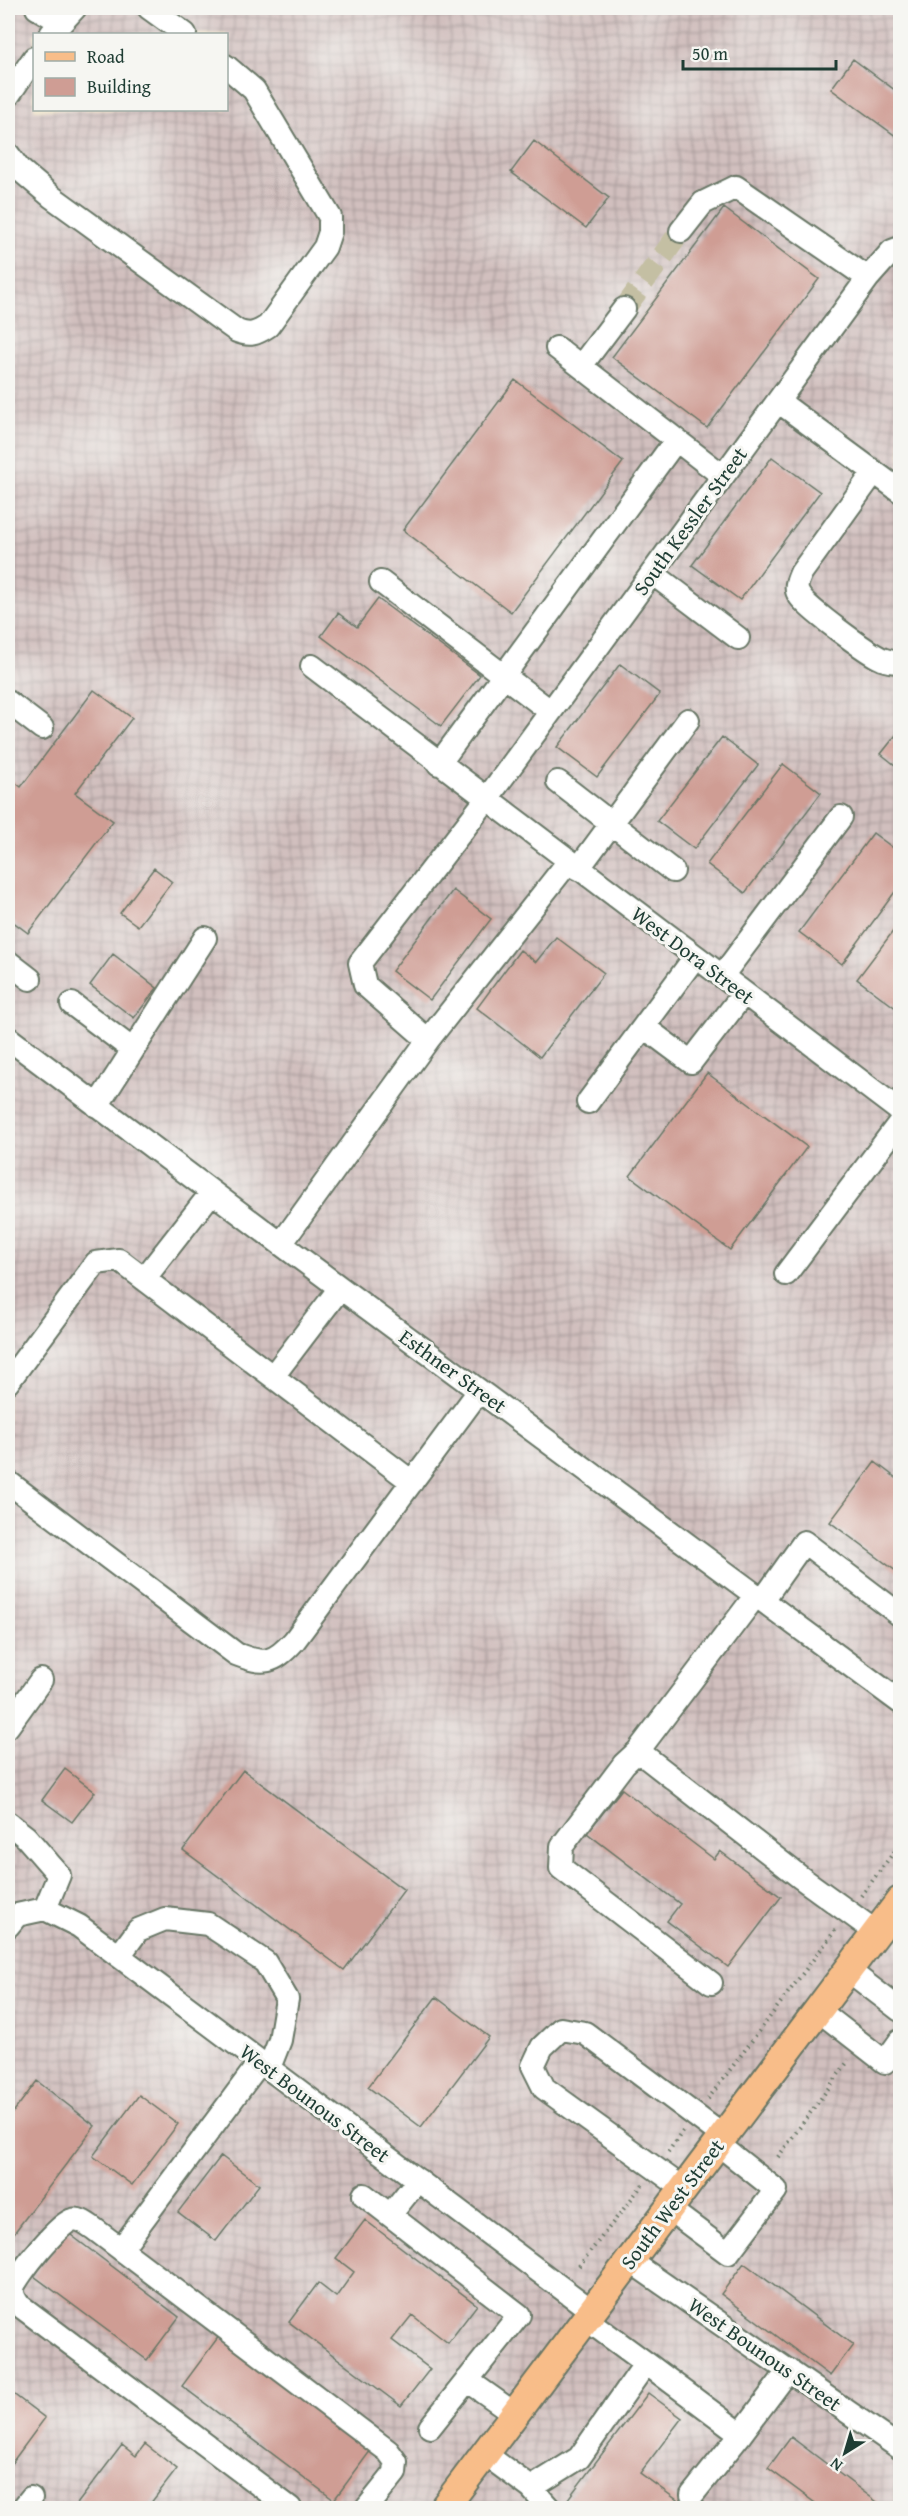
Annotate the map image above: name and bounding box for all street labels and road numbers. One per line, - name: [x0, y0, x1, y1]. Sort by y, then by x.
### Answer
- street label: South Kessler Street: [625, 440, 755, 602]
- street label: West Dora Street: [625, 898, 761, 1012]
- street label: Esthner Street: [393, 1321, 514, 1421]
- street label: West Bounous Street: [233, 2036, 397, 2170]
- street label: South West Street: [613, 2132, 732, 2276]
- street label: West Bounous Street: [682, 2289, 849, 2419]

